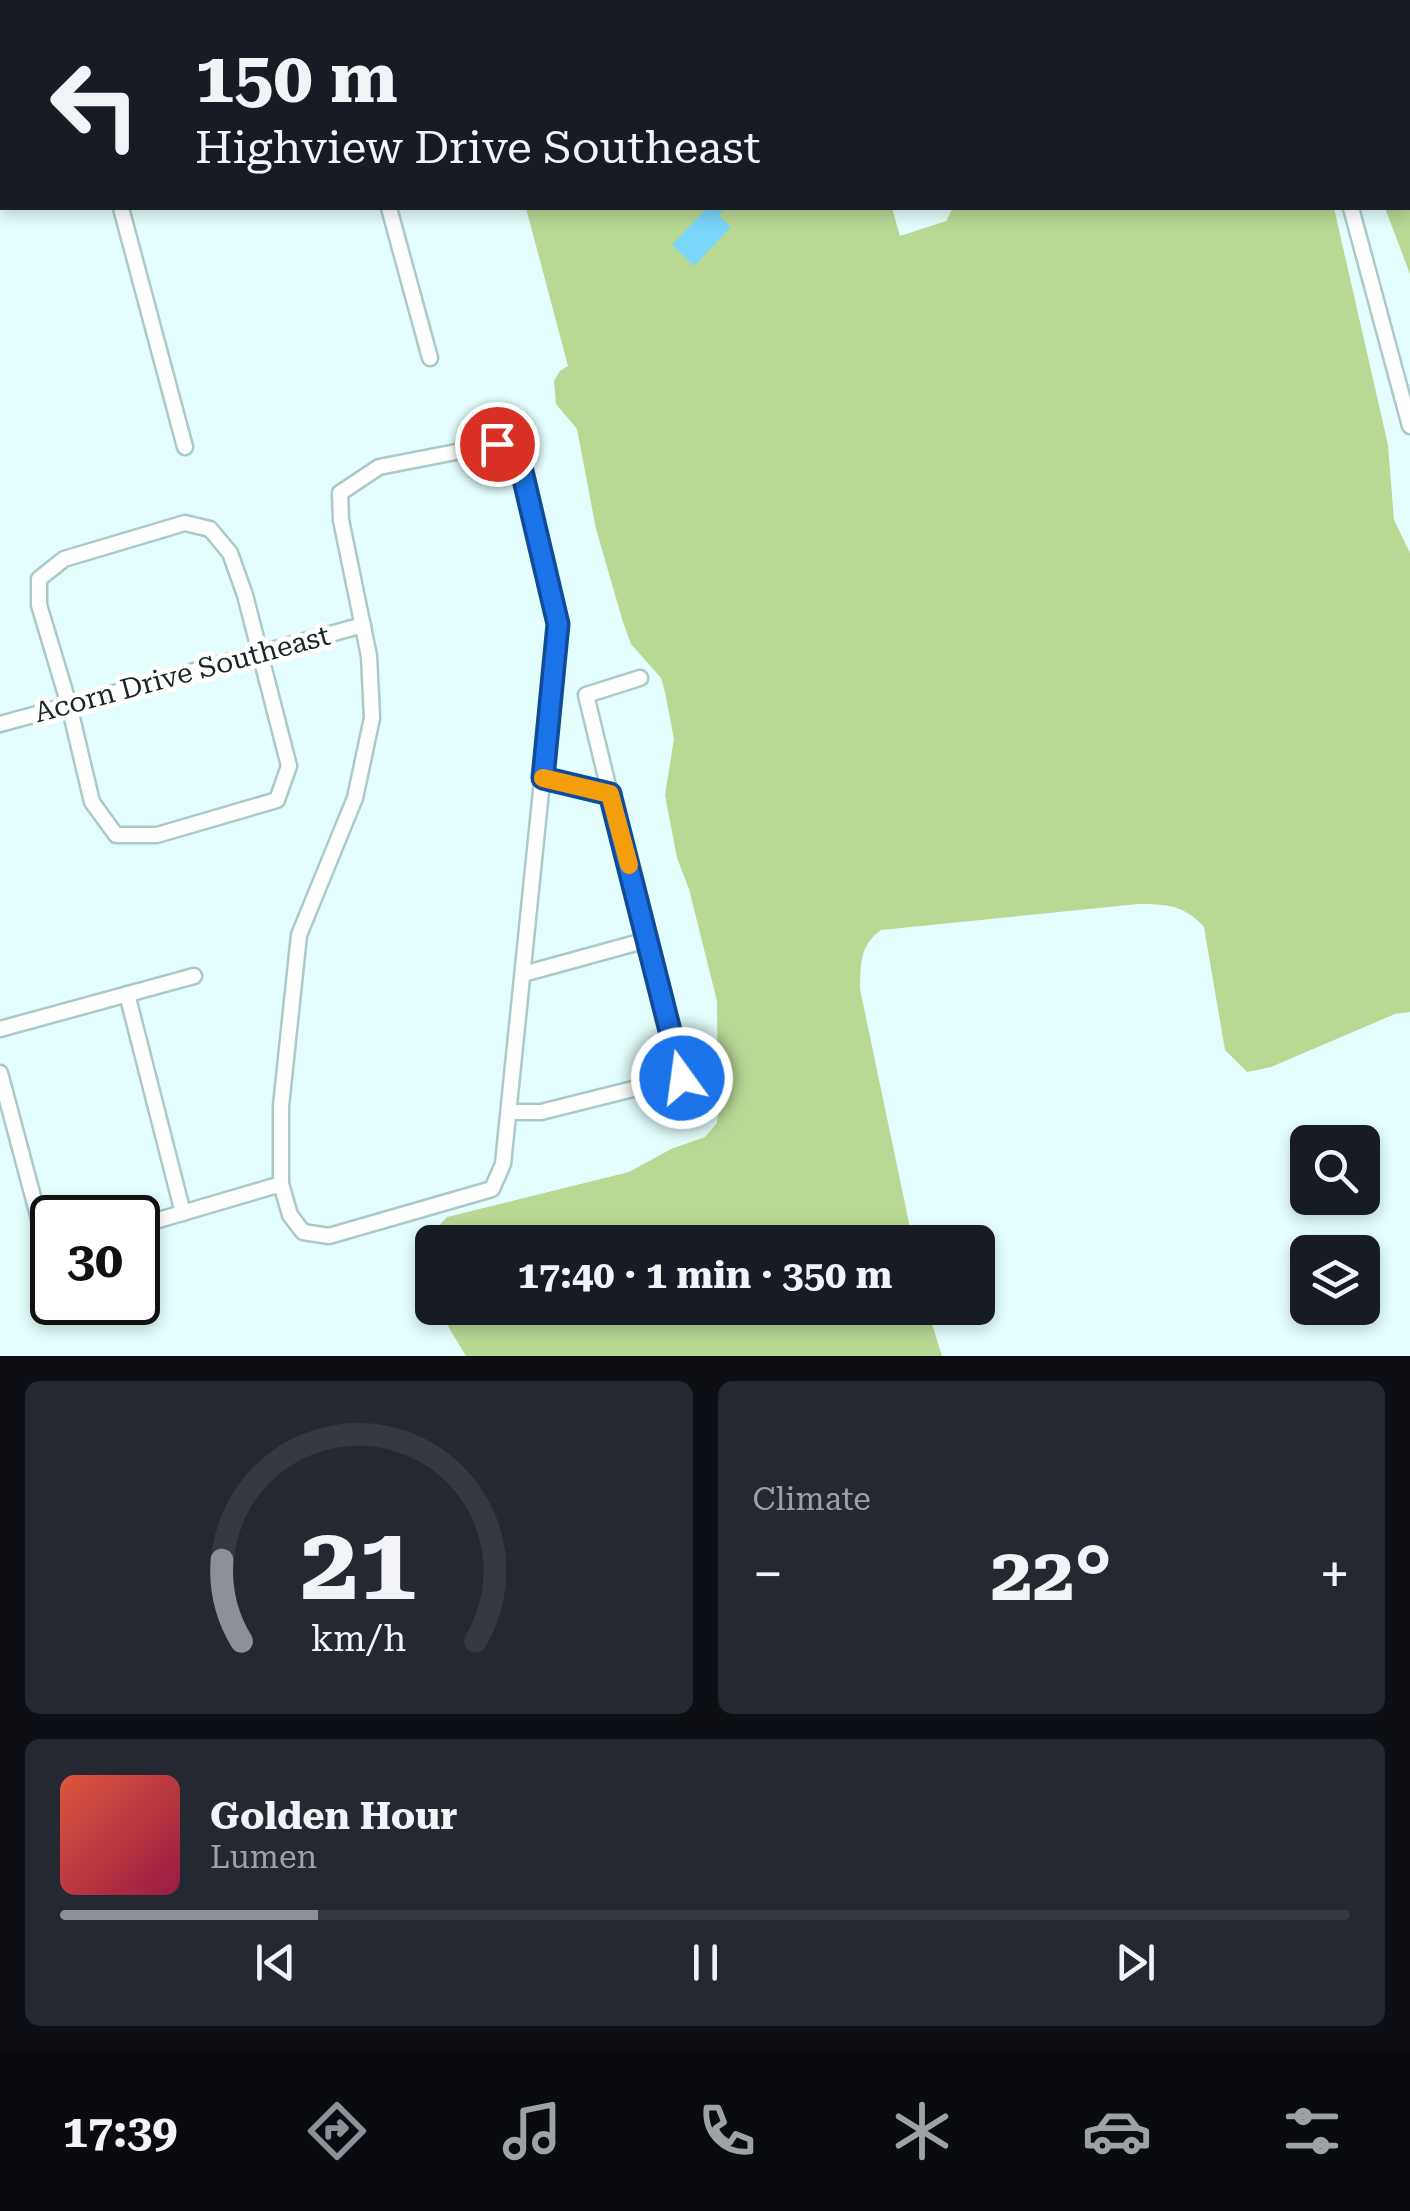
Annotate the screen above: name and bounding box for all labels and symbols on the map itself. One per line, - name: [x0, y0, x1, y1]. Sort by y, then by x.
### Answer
- pin: [455, 402, 540, 487]
- street label: Acorn Drive Southeast: [31, 619, 333, 729]
- position arrow: [630, 1026, 734, 1130]
- speed limit sign: 30: [30, 1195, 160, 1325]

